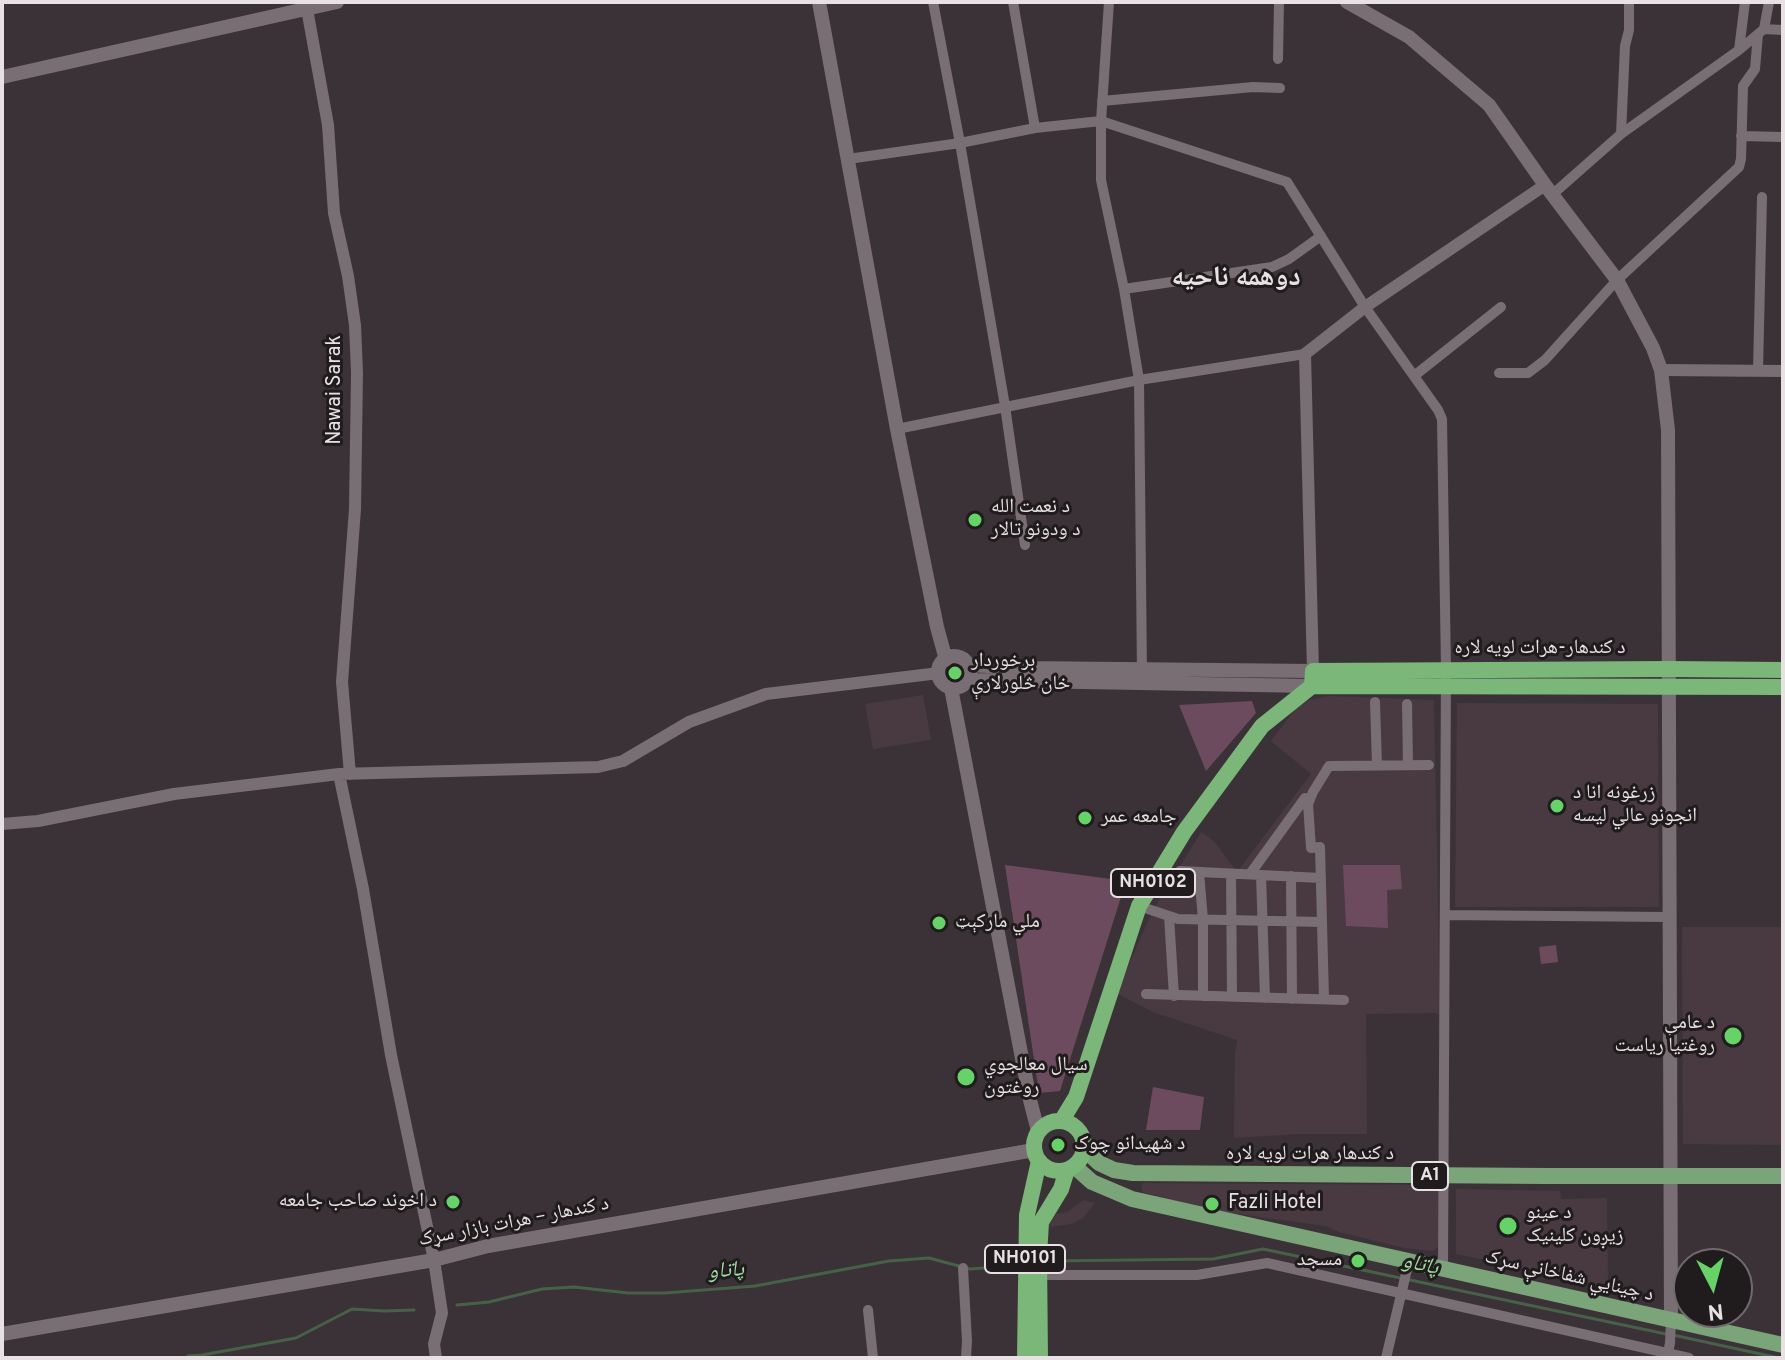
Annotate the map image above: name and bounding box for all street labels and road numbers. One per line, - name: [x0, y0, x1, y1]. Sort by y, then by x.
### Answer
- street label: Nawai Sarak: [324, 335, 348, 445]
- street label: د کندهار-هرات لويه لاره: [1454, 637, 1626, 661]
- road number: NH0102: [1111, 869, 1195, 897]
- street label: د کندهار هرات لویه لاره: [1226, 1143, 1394, 1167]
- road number: A1: [1412, 1162, 1448, 1190]
- street label: د کندهار – هرات بازار سړک: [417, 1193, 611, 1253]
- road number: NH0101: [985, 1245, 1065, 1273]
- street label: د چينايي شفاخانې سړک: [1482, 1246, 1656, 1308]

